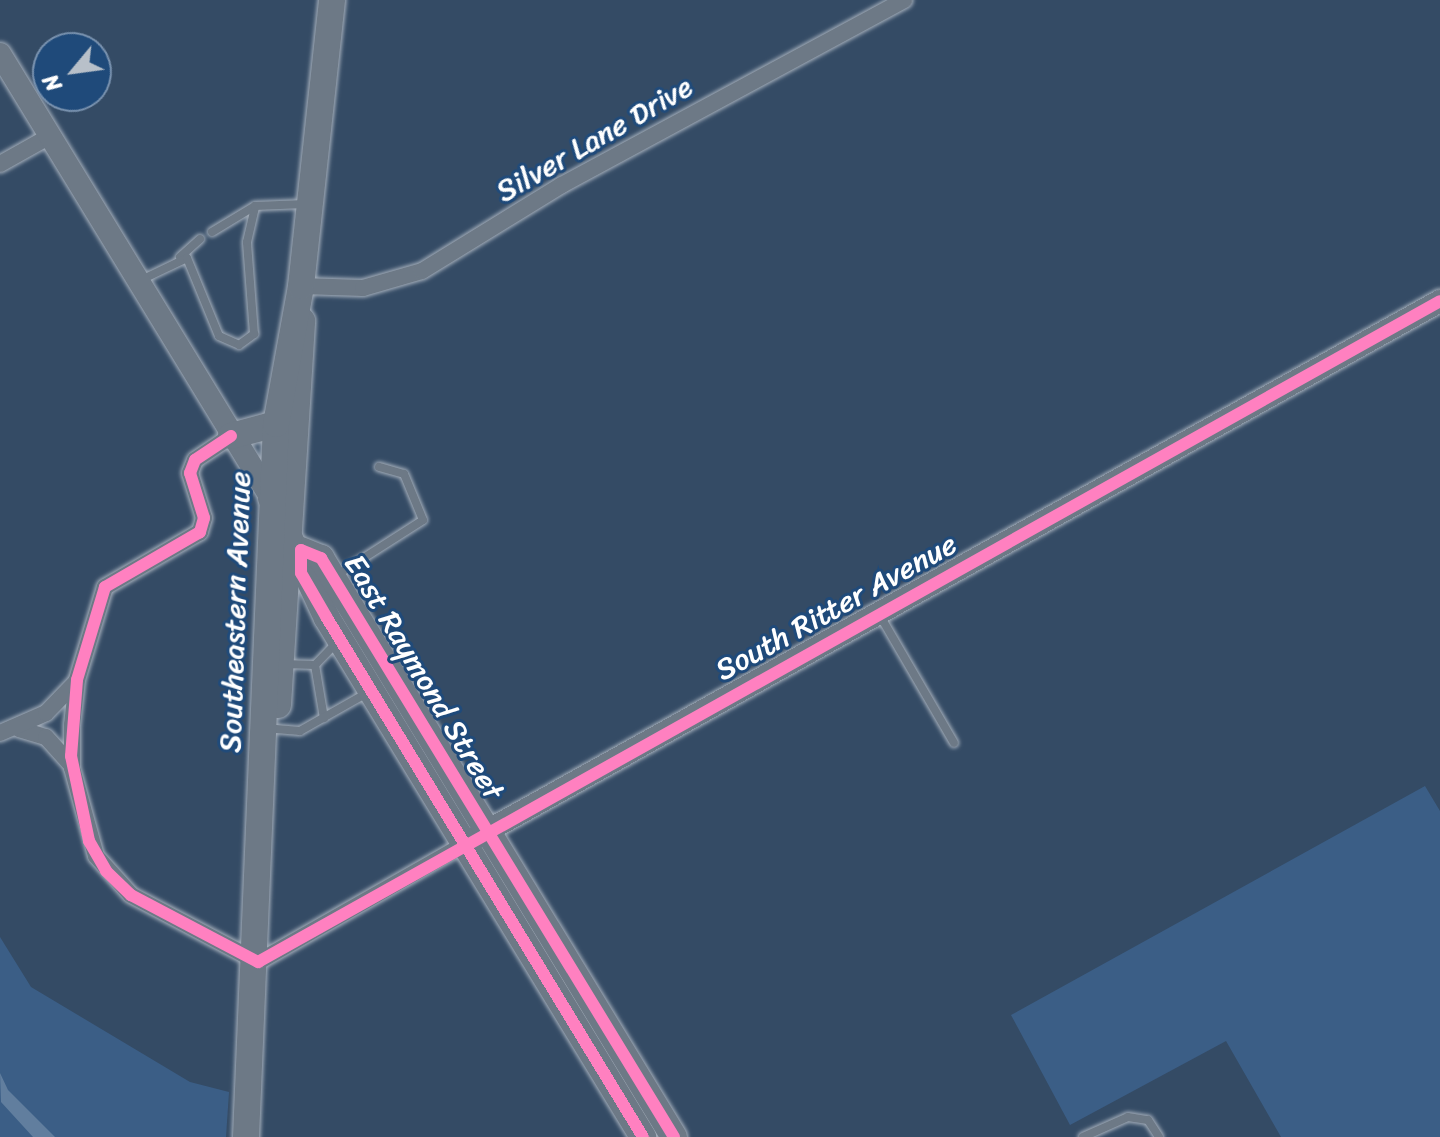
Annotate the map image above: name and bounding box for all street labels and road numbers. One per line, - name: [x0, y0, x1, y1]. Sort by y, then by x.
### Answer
- street label: Silver Lane Drive: [489, 68, 699, 210]
- street label: Southeastern Avenue: [212, 471, 258, 753]
- street label: South Ritter Avenue: [709, 526, 963, 688]
- street label: East Raymond Street: [336, 547, 512, 807]

